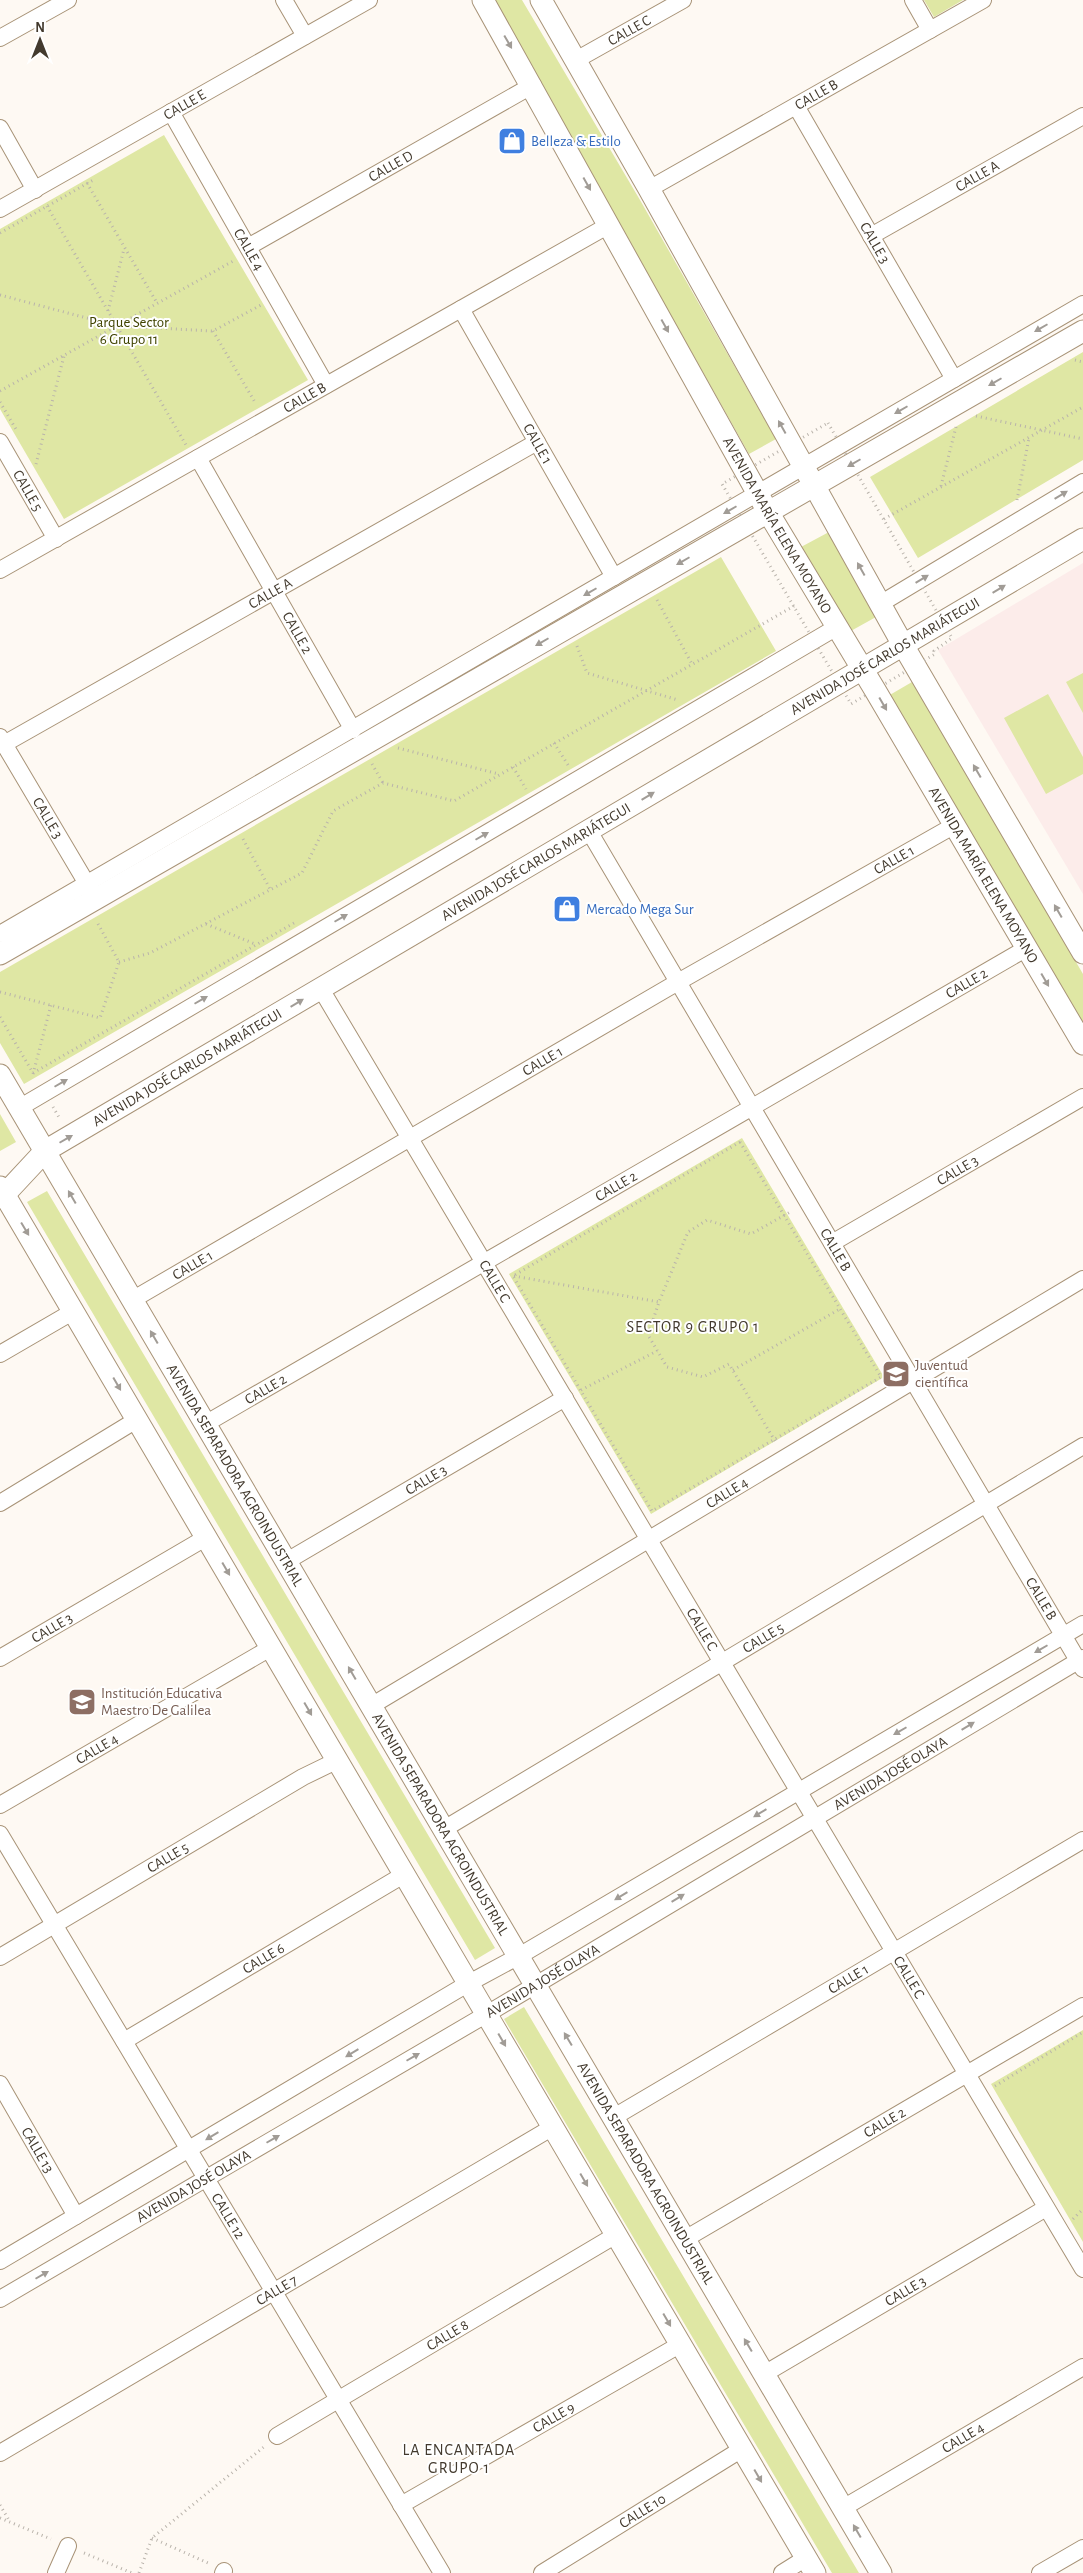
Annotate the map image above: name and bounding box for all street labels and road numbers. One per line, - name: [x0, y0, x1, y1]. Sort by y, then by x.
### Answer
- street label: CALLE C: [605, 12, 653, 48]
- street label: CALLE B: [792, 76, 840, 112]
- street label: CALLE E: [161, 87, 208, 122]
- street label: CALLE D: [366, 147, 416, 184]
- street label: CALLE A: [953, 158, 1002, 194]
- street label: CALLE 3: [857, 220, 893, 266]
- street label: CALLE 4: [231, 226, 267, 273]
- street label: CALLE B: [280, 379, 329, 416]
- street label: CALLE 1: [520, 421, 555, 466]
- street label: AVENIDA MARÍA ELENA MOYANO: [720, 434, 835, 616]
- street label: CALLE 5: [10, 467, 46, 514]
- street label: CALLE A: [246, 575, 295, 611]
- street label: AVENIDA JOSÉ CARLOS MARIÁTEGUI: [788, 594, 982, 717]
- street label: CALLE 2: [280, 609, 315, 656]
- street label: AVENIDA MARÍA ELENA MOYANO: [926, 784, 1041, 965]
- street label: CALLE 3: [30, 795, 66, 841]
- street label: AVENIDA JOSÉ CARLOS MARIÁTEGUI: [439, 800, 633, 923]
- street label: CALLE 1: [871, 842, 917, 877]
- street label: CALLE 2: [943, 965, 990, 1001]
- street label: AVENIDA JOSÉ CARLOS MARIÁTEGUI: [90, 1006, 284, 1129]
- street label: CALLE 1: [520, 1043, 565, 1078]
- street label: CALLE 3: [934, 1152, 981, 1188]
- street label: CALLE 2: [593, 1168, 640, 1204]
- street label: CALLE B: [817, 1226, 854, 1274]
- street label: CALLE 1: [170, 1247, 215, 1282]
- street label: CALLE C: [477, 1257, 513, 1305]
- street label: AVENIDA SEPARADORA AGROINDUSTRIAL: [164, 1361, 307, 1589]
- street label: CALLE 2: [242, 1371, 289, 1407]
- street label: CALLE 3: [403, 1462, 449, 1497]
- street label: CALLE 4: [703, 1474, 750, 1511]
- street label: CALLE B: [1023, 1575, 1060, 1623]
- street label: CALLE C: [684, 1605, 721, 1653]
- street label: CALLE 3: [29, 1610, 75, 1646]
- street label: CALLE 5: [740, 1620, 786, 1656]
- street label: AVENIDA SEPARADORA AGROINDUSTRIAL: [369, 1710, 512, 1938]
- street label: CALLE 4: [73, 1731, 120, 1767]
- street label: AVENIDA JOSÉ OLAYA: [831, 1733, 950, 1813]
- street label: CALLE 5: [144, 1839, 191, 1875]
- street label: CALLE 6: [240, 1940, 287, 1976]
- street label: AVENIDA JOSÉ OLAYA: [483, 1941, 602, 2020]
- street label: CALLE C: [891, 1953, 928, 2001]
- street label: CALLE 1: [825, 1961, 871, 1996]
- street label: AVENIDA SEPARADORA AGROINDUSTRIAL: [575, 2060, 717, 2287]
- street label: CALLE 2: [861, 2104, 908, 2140]
- street label: CALLE 13: [19, 2124, 57, 2175]
- street label: AVENIDA JOSÉ OLAYA: [134, 2147, 253, 2225]
- street label: CALLE 12: [209, 2190, 248, 2242]
- street label: CALLE 7: [253, 2272, 300, 2308]
- street label: CALLE 3: [882, 2273, 928, 2309]
- street label: CALLE 8: [424, 2317, 471, 2353]
- street label: CALLE 9: [530, 2399, 577, 2435]
- street label: CALLE 4: [939, 2419, 986, 2456]
- street label: CALLE 10: [616, 2491, 668, 2531]

